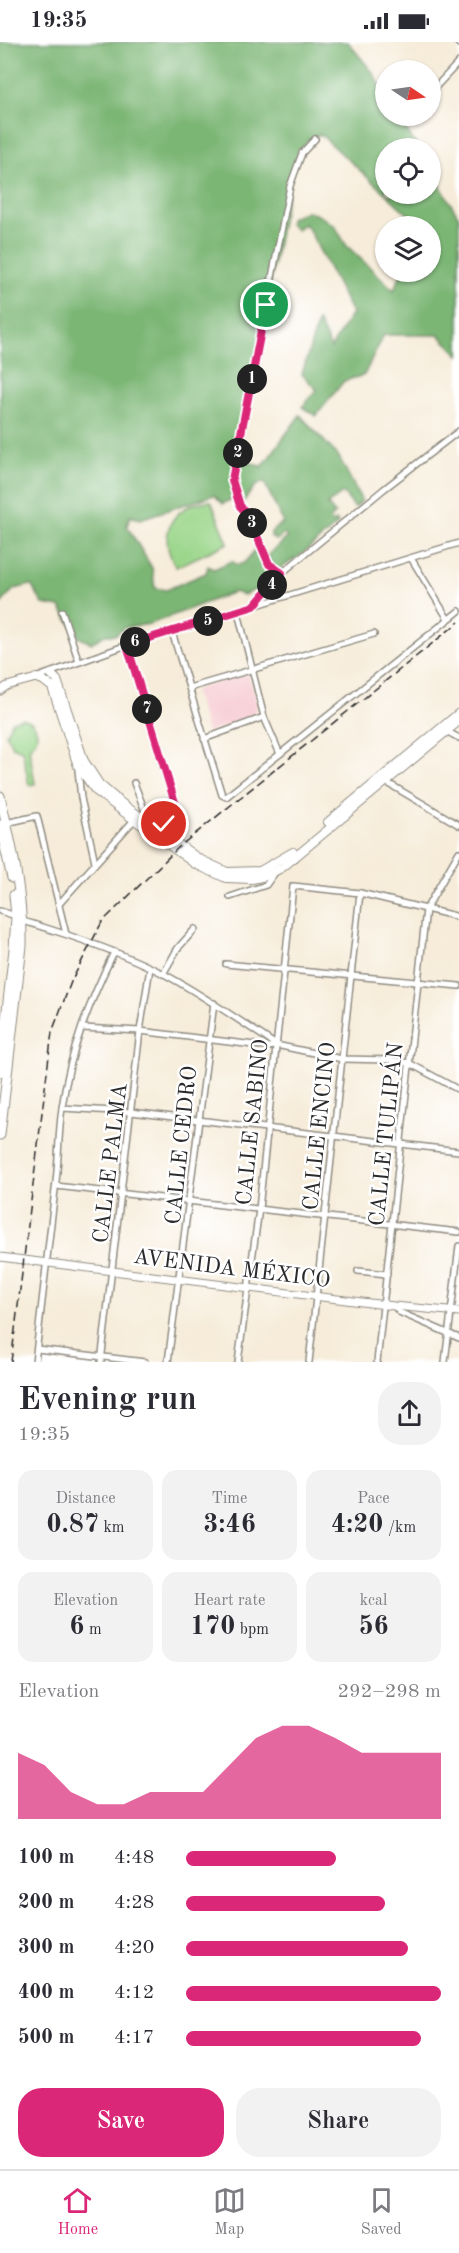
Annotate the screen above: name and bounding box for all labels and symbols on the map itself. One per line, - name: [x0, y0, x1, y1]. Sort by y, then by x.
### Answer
- north arrow: [375, 60, 441, 126]
- pin: [240, 279, 291, 330]
- pin: 1: [237, 364, 267, 394]
- pin: 2: [223, 438, 253, 468]
- pin: 3: [237, 508, 267, 538]
- pin: 4: [257, 570, 287, 600]
- pin: 5: [193, 606, 223, 636]
- pin: 6: [120, 627, 150, 657]
- pin: 7: [132, 694, 162, 724]
- pin: [138, 798, 189, 849]
- street label: CALLE SABINO: [233, 1038, 273, 1207]
- street label: CALLE ENCINO: [300, 1041, 340, 1211]
- street label: CALLE TULIPÁN: [363, 1041, 408, 1227]
- street label: CALLE CEDRO: [163, 1065, 201, 1226]
- street label: CALLE PALMA: [90, 1082, 132, 1245]
- street label: AVENIDA MÉXICO: [132, 1243, 332, 1292]

